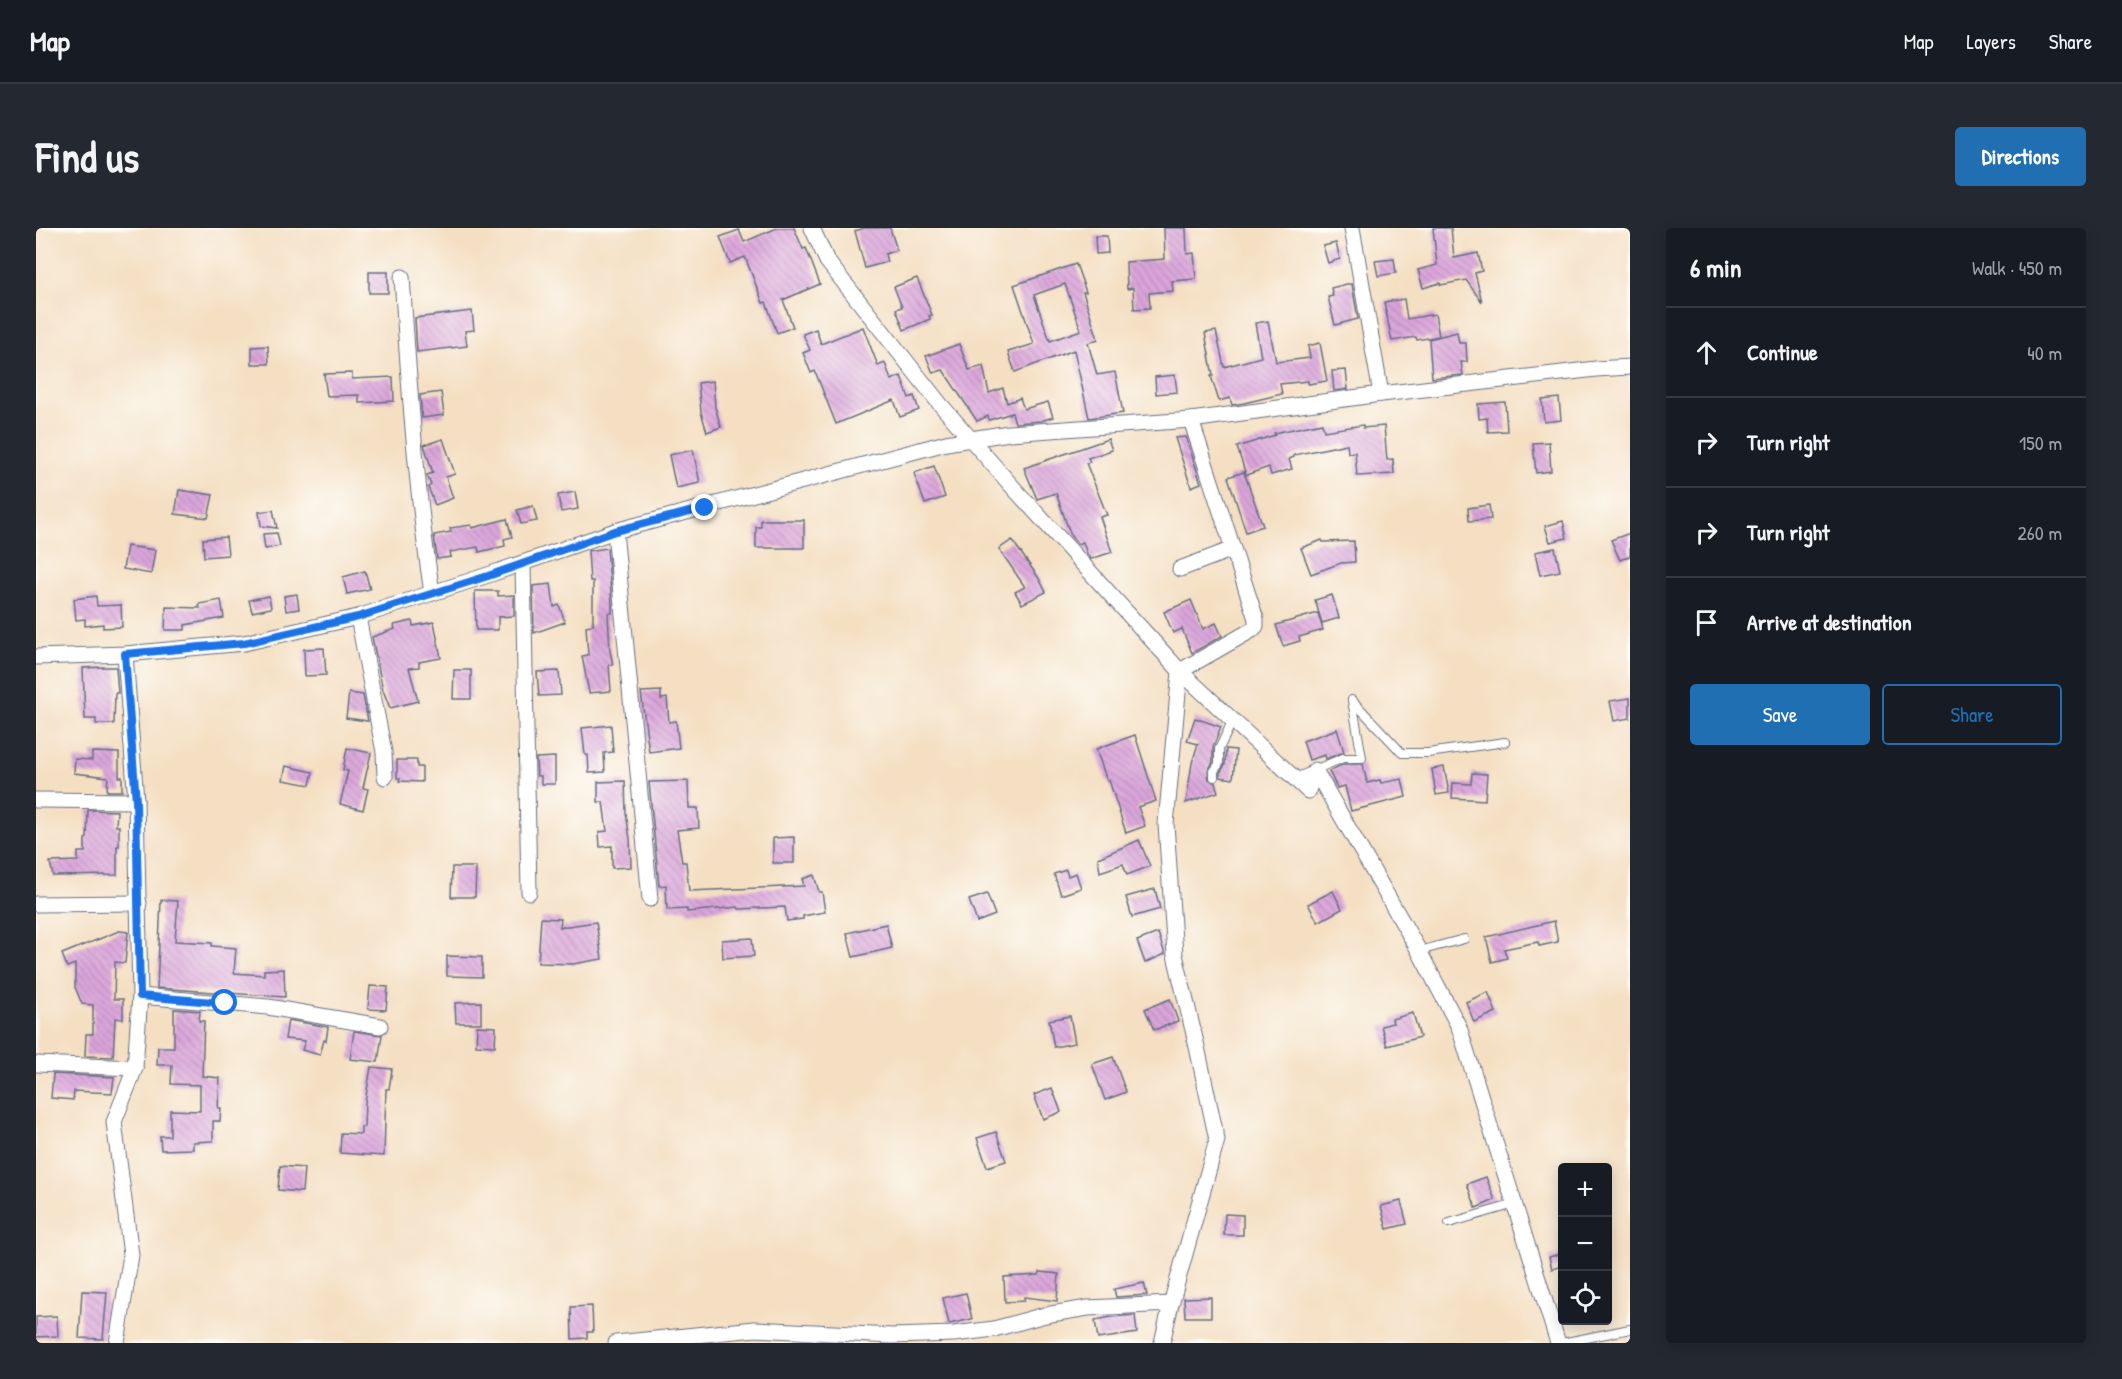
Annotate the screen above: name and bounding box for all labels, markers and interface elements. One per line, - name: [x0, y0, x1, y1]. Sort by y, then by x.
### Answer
- text: Map: [30, 22, 70, 60]
- text: Map: [1904, 27, 1933, 56]
- text: Layers: [1966, 27, 2016, 56]
- text: Share: [2049, 27, 2092, 56]
- button: Directions: [1955, 127, 2086, 186]
- text: Find us: [36, 128, 139, 185]
- text: 6 min: [1690, 250, 1742, 285]
- text: Walk · 450 m: [1972, 254, 2062, 281]
- icon: ahead: [1690, 336, 1723, 369]
- text: Continue: [1747, 337, 1818, 367]
- text: 40 m: [2027, 339, 2062, 366]
- icon: right: [1690, 426, 1723, 459]
- text: Turn right: [1747, 427, 1830, 457]
- text: 150 m: [2019, 429, 2062, 456]
- route end: [691, 494, 717, 520]
- icon: right: [1690, 516, 1723, 549]
- text: Turn right: [1747, 517, 1830, 547]
- text: 260 m: [2018, 519, 2062, 546]
- icon: arrive: [1690, 606, 1723, 639]
- text: Arrive at destination: [1747, 607, 1912, 637]
- button: Save: [1690, 684, 1870, 745]
- button: Share: [1882, 684, 2062, 745]
- route start: [211, 989, 237, 1015]
- map controls: [1558, 1163, 1612, 1325]
- button: +: [1558, 1163, 1612, 1217]
- button: −: [1558, 1217, 1612, 1271]
- button: locate: [1558, 1271, 1612, 1325]

